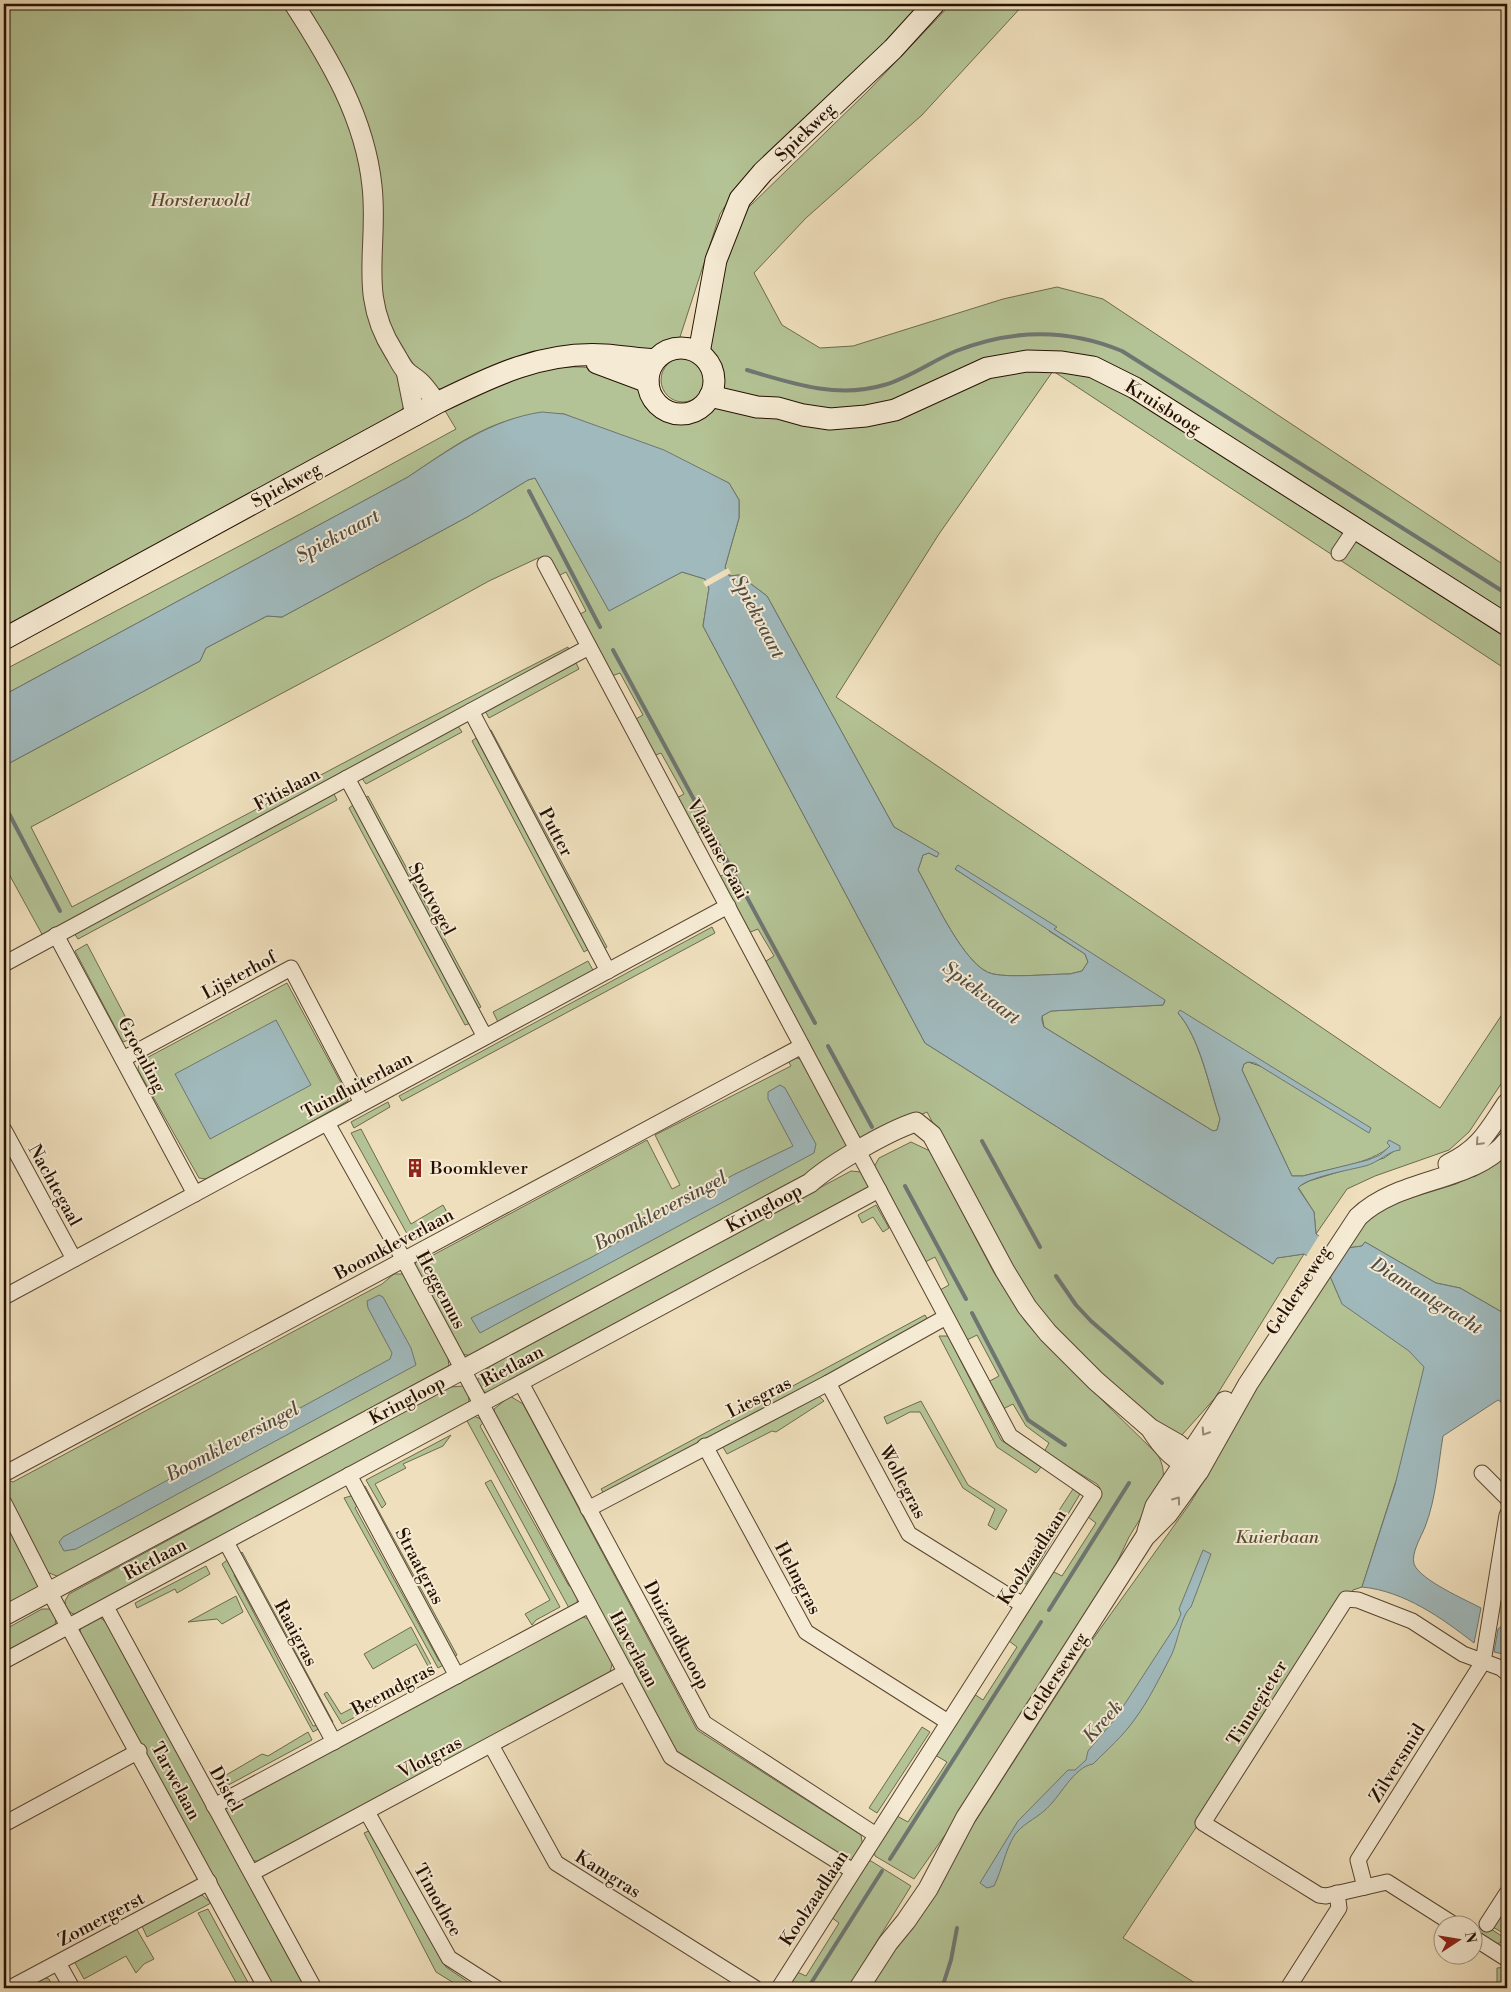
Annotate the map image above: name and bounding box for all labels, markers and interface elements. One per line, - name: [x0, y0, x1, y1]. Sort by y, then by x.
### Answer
- street label: Spiekweg: [770, 97, 841, 167]
- park label: Horsterwold: [150, 189, 250, 212]
- street label: Kruisboog: [1120, 375, 1206, 440]
- street label: Spiekweg: [247, 457, 326, 513]
- water label: Spiekvaart: [291, 503, 384, 568]
- water label: Spiekvaart: [726, 570, 791, 663]
- street label: Fitislaan: [250, 762, 325, 816]
- street label: Vlaamse Gaai: [681, 794, 754, 903]
- street label: Putter: [533, 804, 578, 861]
- street label: Spotvogel: [403, 859, 461, 940]
- street label: Lijsterhof: [198, 945, 282, 1005]
- water label: Spiekvaart: [938, 956, 1026, 1030]
- street label: Groenling: [112, 1014, 171, 1097]
- street label: Tuinfluiterlaan: [298, 1047, 417, 1124]
- one-way arrow: [1476, 1137, 1485, 1146]
- street label: Nachtegaal: [23, 1140, 87, 1231]
- building icon: Boomklever: [404, 1157, 426, 1179]
- place label: Boomklever: [429, 1157, 528, 1180]
- water label: Boomkleversingel: [589, 1166, 731, 1257]
- street label: Kringloop: [722, 1179, 806, 1238]
- street label: Boomkleverlaan: [330, 1203, 458, 1286]
- street label: Gelderseweg: [1261, 1240, 1336, 1339]
- street label: Heggemus: [410, 1247, 471, 1333]
- water label: Diamantgracht: [1365, 1251, 1488, 1340]
- street label: Rietlaan: [477, 1340, 548, 1393]
- street label: Kringloop: [365, 1371, 449, 1430]
- street label: Liesgras: [723, 1371, 795, 1423]
- water label: Boomkleversingel: [161, 1397, 303, 1488]
- one-way arrow: [1201, 1427, 1211, 1436]
- street label: Wollegras: [873, 1441, 931, 1523]
- one-way arrow: [1171, 1497, 1180, 1506]
- street label: Koolzaadlaan: [993, 1505, 1072, 1610]
- street label: Straatgras: [390, 1524, 449, 1609]
- park label: Kuierbaan: [1235, 1526, 1320, 1549]
- street label: Rietlaan: [120, 1533, 191, 1586]
- street label: Helmgras: [769, 1538, 826, 1619]
- street label: Duizendknoop: [638, 1577, 715, 1693]
- street label: Raaigras: [269, 1596, 323, 1670]
- street label: Haverlaan: [604, 1607, 663, 1691]
- street label: Gelderseweg: [1018, 1627, 1093, 1726]
- street label: Tinnegieter: [1222, 1656, 1293, 1750]
- street label: Beemdgras: [347, 1658, 439, 1721]
- water label: Kreek: [1077, 1695, 1128, 1748]
- street label: Zilversmid: [1364, 1719, 1431, 1807]
- street label: Vlotgras: [393, 1731, 466, 1784]
- street label: Tarwelaan: [145, 1738, 206, 1824]
- street label: Distel: [204, 1762, 248, 1817]
- street label: Kamgras: [571, 1845, 645, 1904]
- street label: Koolzaadlaan: [775, 1846, 854, 1951]
- street label: Timothee: [408, 1860, 467, 1941]
- street label: Zomergerst: [54, 1887, 149, 1952]
- north arrow: [1434, 1914, 1484, 1964]
- text: N: [1460, 1930, 1480, 1945]

